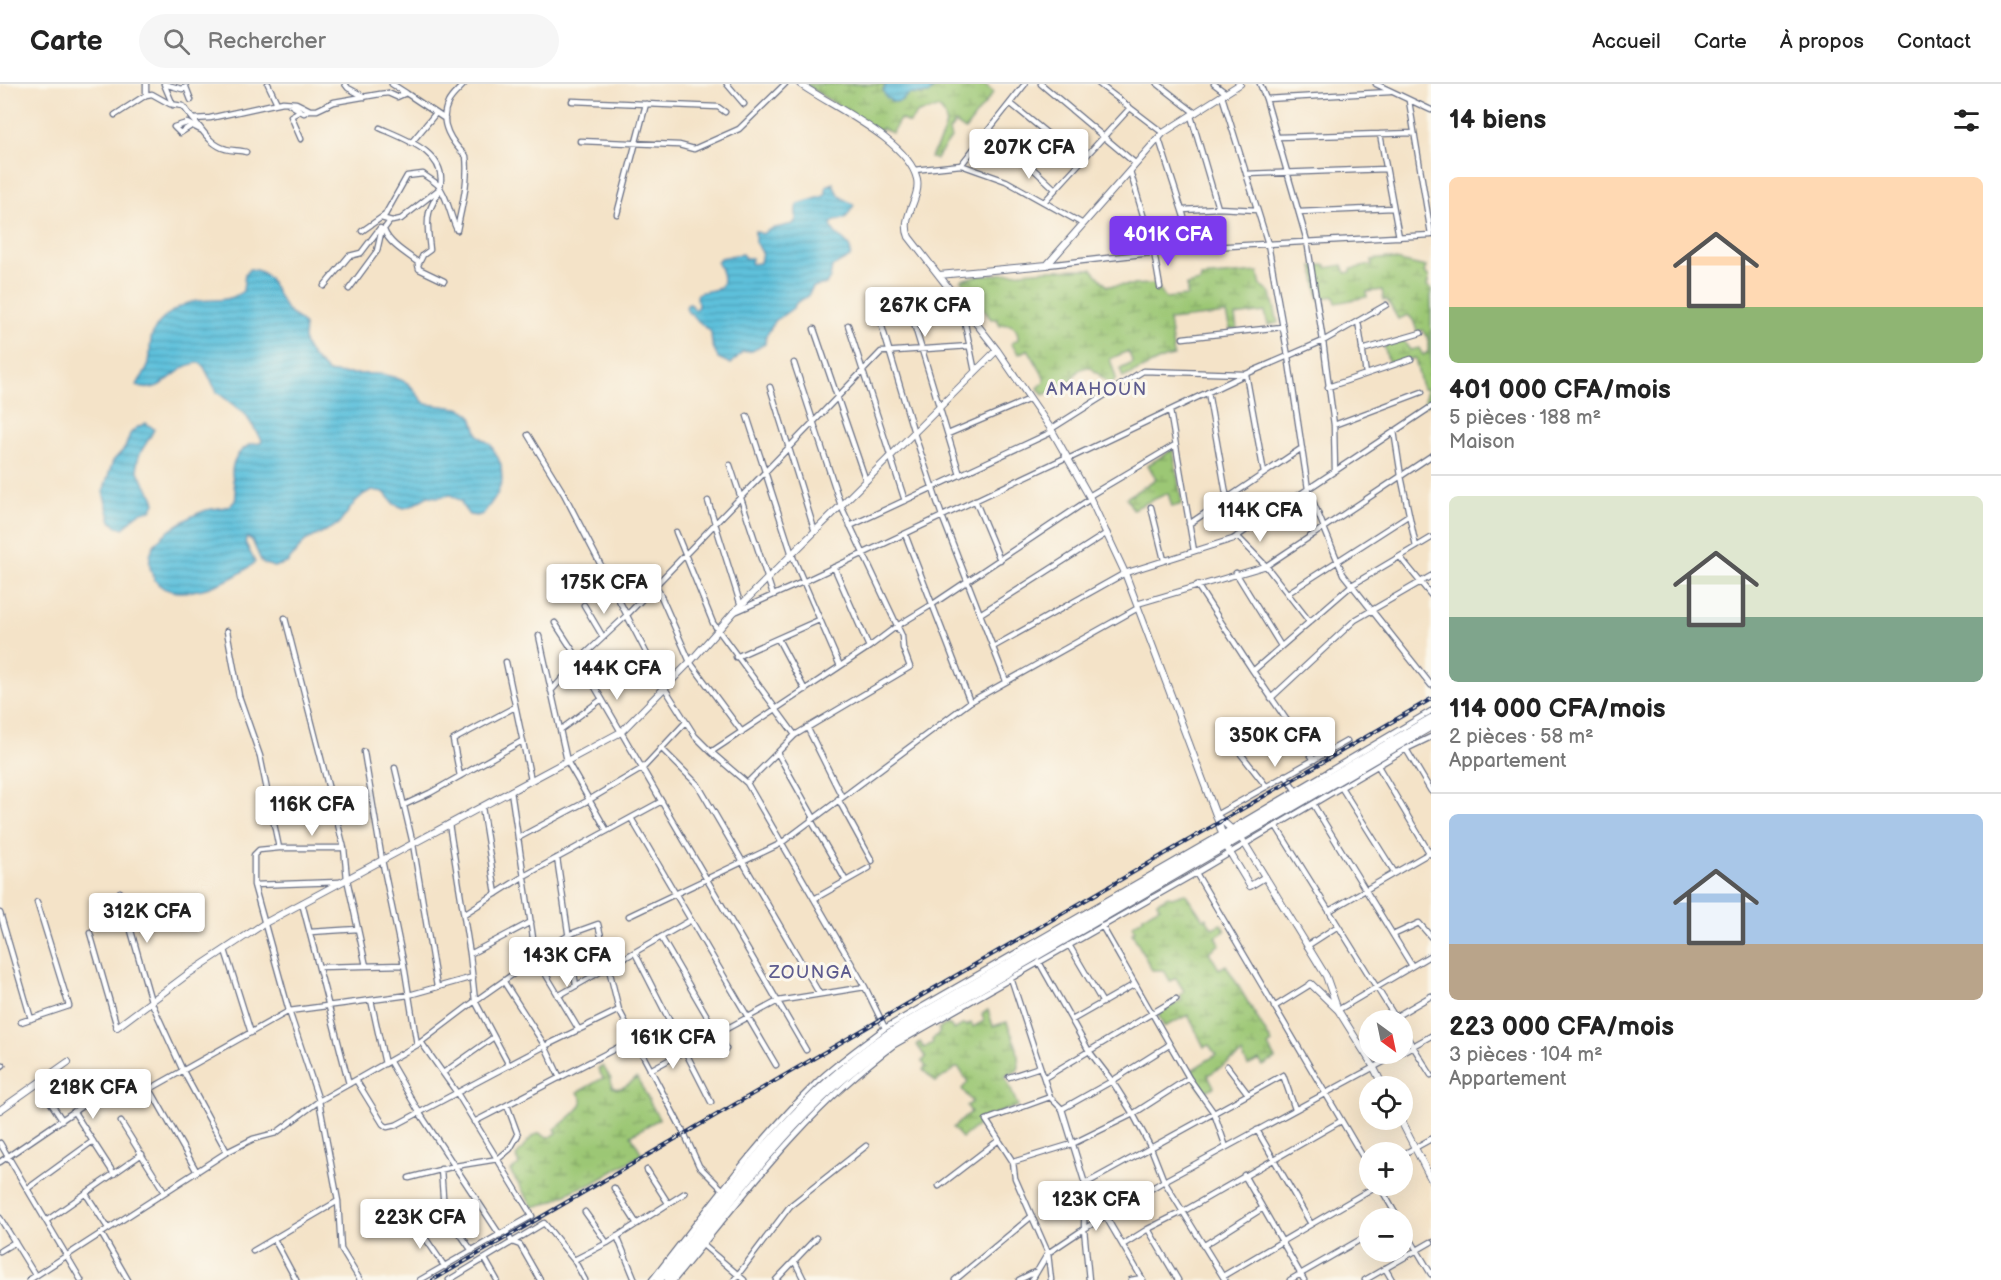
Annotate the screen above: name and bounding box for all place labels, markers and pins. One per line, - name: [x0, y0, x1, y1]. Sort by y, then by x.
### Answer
- pin: 207K CFA: [967, 129, 1091, 180]
- pin: 401K CFA: [1106, 216, 1230, 267]
- pin: 267K CFA: [863, 287, 987, 338]
- pin: 114K CFA: [1198, 492, 1322, 543]
- pin: 175K CFA: [542, 564, 666, 615]
- pin: 144K CFA: [555, 650, 679, 701]
- pin: 350K CFA: [1213, 717, 1337, 768]
- pin: 116K CFA: [250, 786, 374, 837]
- pin: 312K CFA: [85, 893, 209, 944]
- pin: 143K CFA: [505, 937, 629, 988]
- pin: 161K CFA: [611, 1019, 735, 1070]
- pin: 218K CFA: [31, 1069, 155, 1120]
- pin: 123K CFA: [1034, 1181, 1158, 1232]
- pin: 223K CFA: [358, 1199, 482, 1250]

